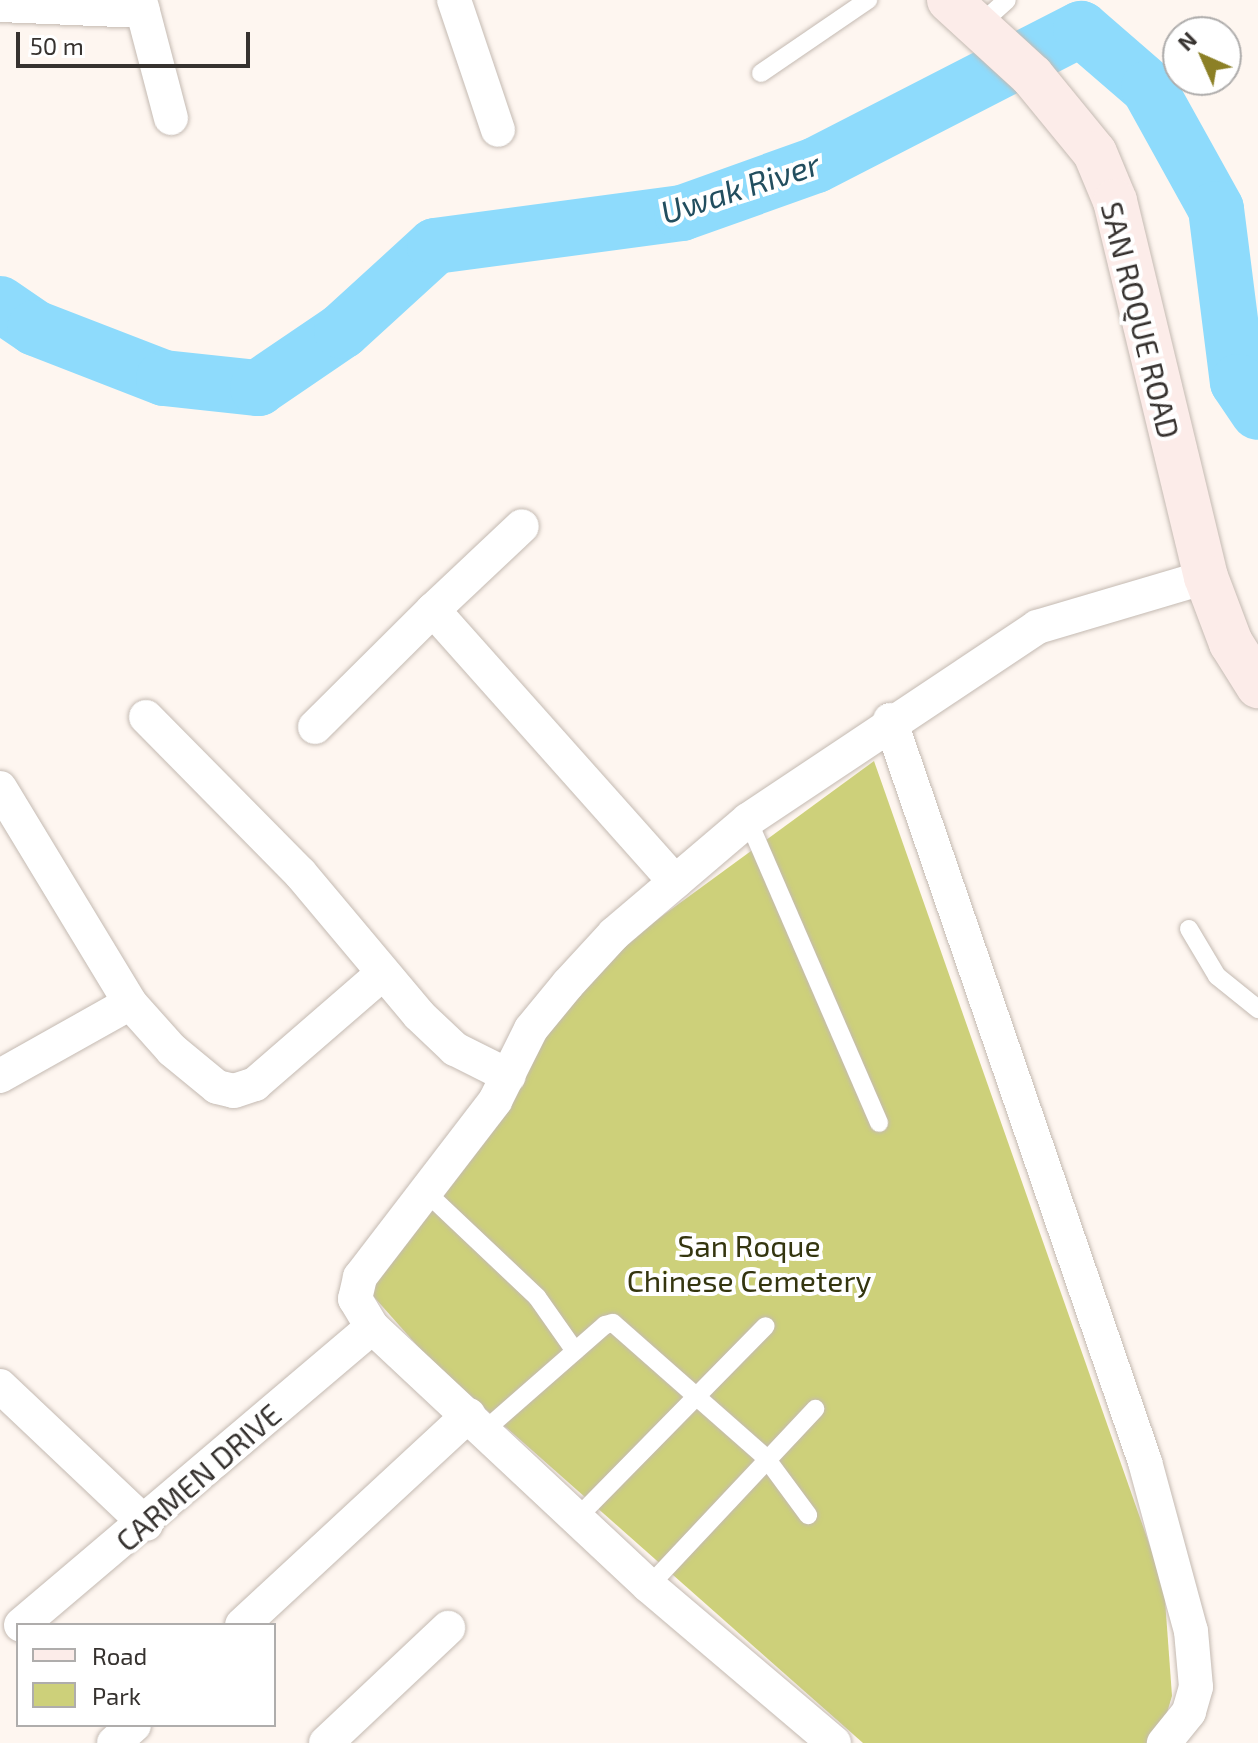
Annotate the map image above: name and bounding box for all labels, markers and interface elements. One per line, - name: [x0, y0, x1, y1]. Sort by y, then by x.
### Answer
- scale bar: [20, 16, 254, 66]
- north arrow: [1162, 16, 1242, 96]
- text: N: [1172, 26, 1201, 55]
- text: 50 m: [30, 31, 84, 60]
- water label: Uwak River: [656, 143, 824, 231]
- street label: SAN ROQUE ROAD: [1094, 198, 1188, 442]
- park label: San Roque Chinese Cemetery: [627, 1227, 871, 1298]
- street label: CARMEN DRIVE: [108, 1396, 288, 1558]
- legend: [16, 1623, 276, 1727]
- text: Road: [92, 1641, 147, 1670]
- text: Park: [92, 1681, 141, 1710]

